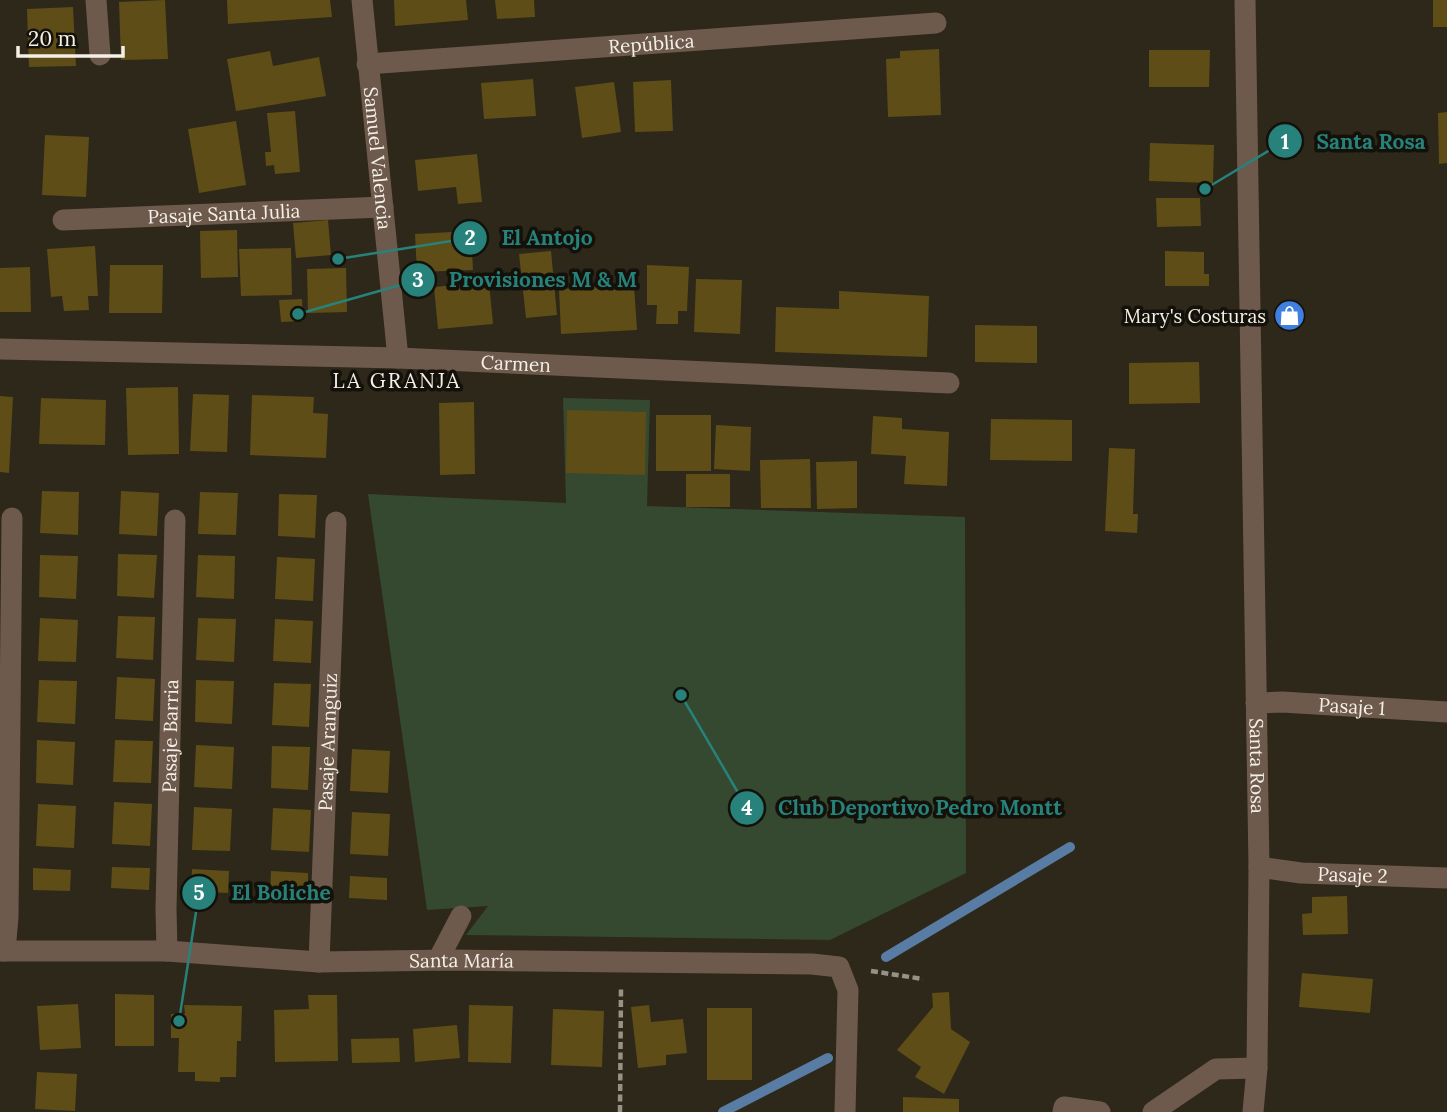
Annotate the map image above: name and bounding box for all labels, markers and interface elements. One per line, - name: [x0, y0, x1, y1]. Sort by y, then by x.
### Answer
- scale bar: [18, 14, 122, 58]
- text: 20 m: [28, 25, 77, 52]
- street label: República: [607, 28, 695, 59]
- street label: Samuel Valencia: [359, 86, 397, 231]
- callout: Santa Rosa: [1268, 120, 1440, 162]
- text: 1: [1281, 128, 1289, 155]
- text: Santa Rosa: [1316, 128, 1426, 155]
- street label: Pasaje Santa Julia: [147, 198, 301, 229]
- callout: El Antojo: [452, 217, 606, 259]
- text: 2: [464, 224, 476, 251]
- text: El Antojo: [501, 224, 593, 251]
- callout: Provisiones M & M: [400, 259, 652, 301]
- text: 3: [412, 266, 424, 293]
- text: Provisiones M & M: [449, 266, 637, 293]
- shop icon: Mary's Costuras: [1272, 299, 1306, 333]
- place label: Mary's Costuras: [1124, 304, 1266, 328]
- street label: Carmen: [480, 350, 551, 377]
- district label: LA GRANJA: [333, 367, 461, 394]
- street label: Pasaje Aranguiz: [313, 673, 342, 812]
- street label: Pasaje Barria: [157, 679, 183, 793]
- street label: Pasaje 1: [1318, 692, 1386, 720]
- street label: Santa Rosa: [1245, 718, 1270, 814]
- callout: Club Deportivo Pedro Montt: [729, 787, 1076, 829]
- text: 4: [741, 794, 753, 821]
- text: Club Deportivo Pedro Montt: [778, 794, 1062, 821]
- street label: Pasaje 2: [1317, 862, 1388, 888]
- callout: El Boliche: [182, 872, 344, 914]
- text: 5: [193, 879, 205, 906]
- text: El Boliche: [231, 879, 331, 906]
- street label: Santa María: [409, 948, 514, 973]

